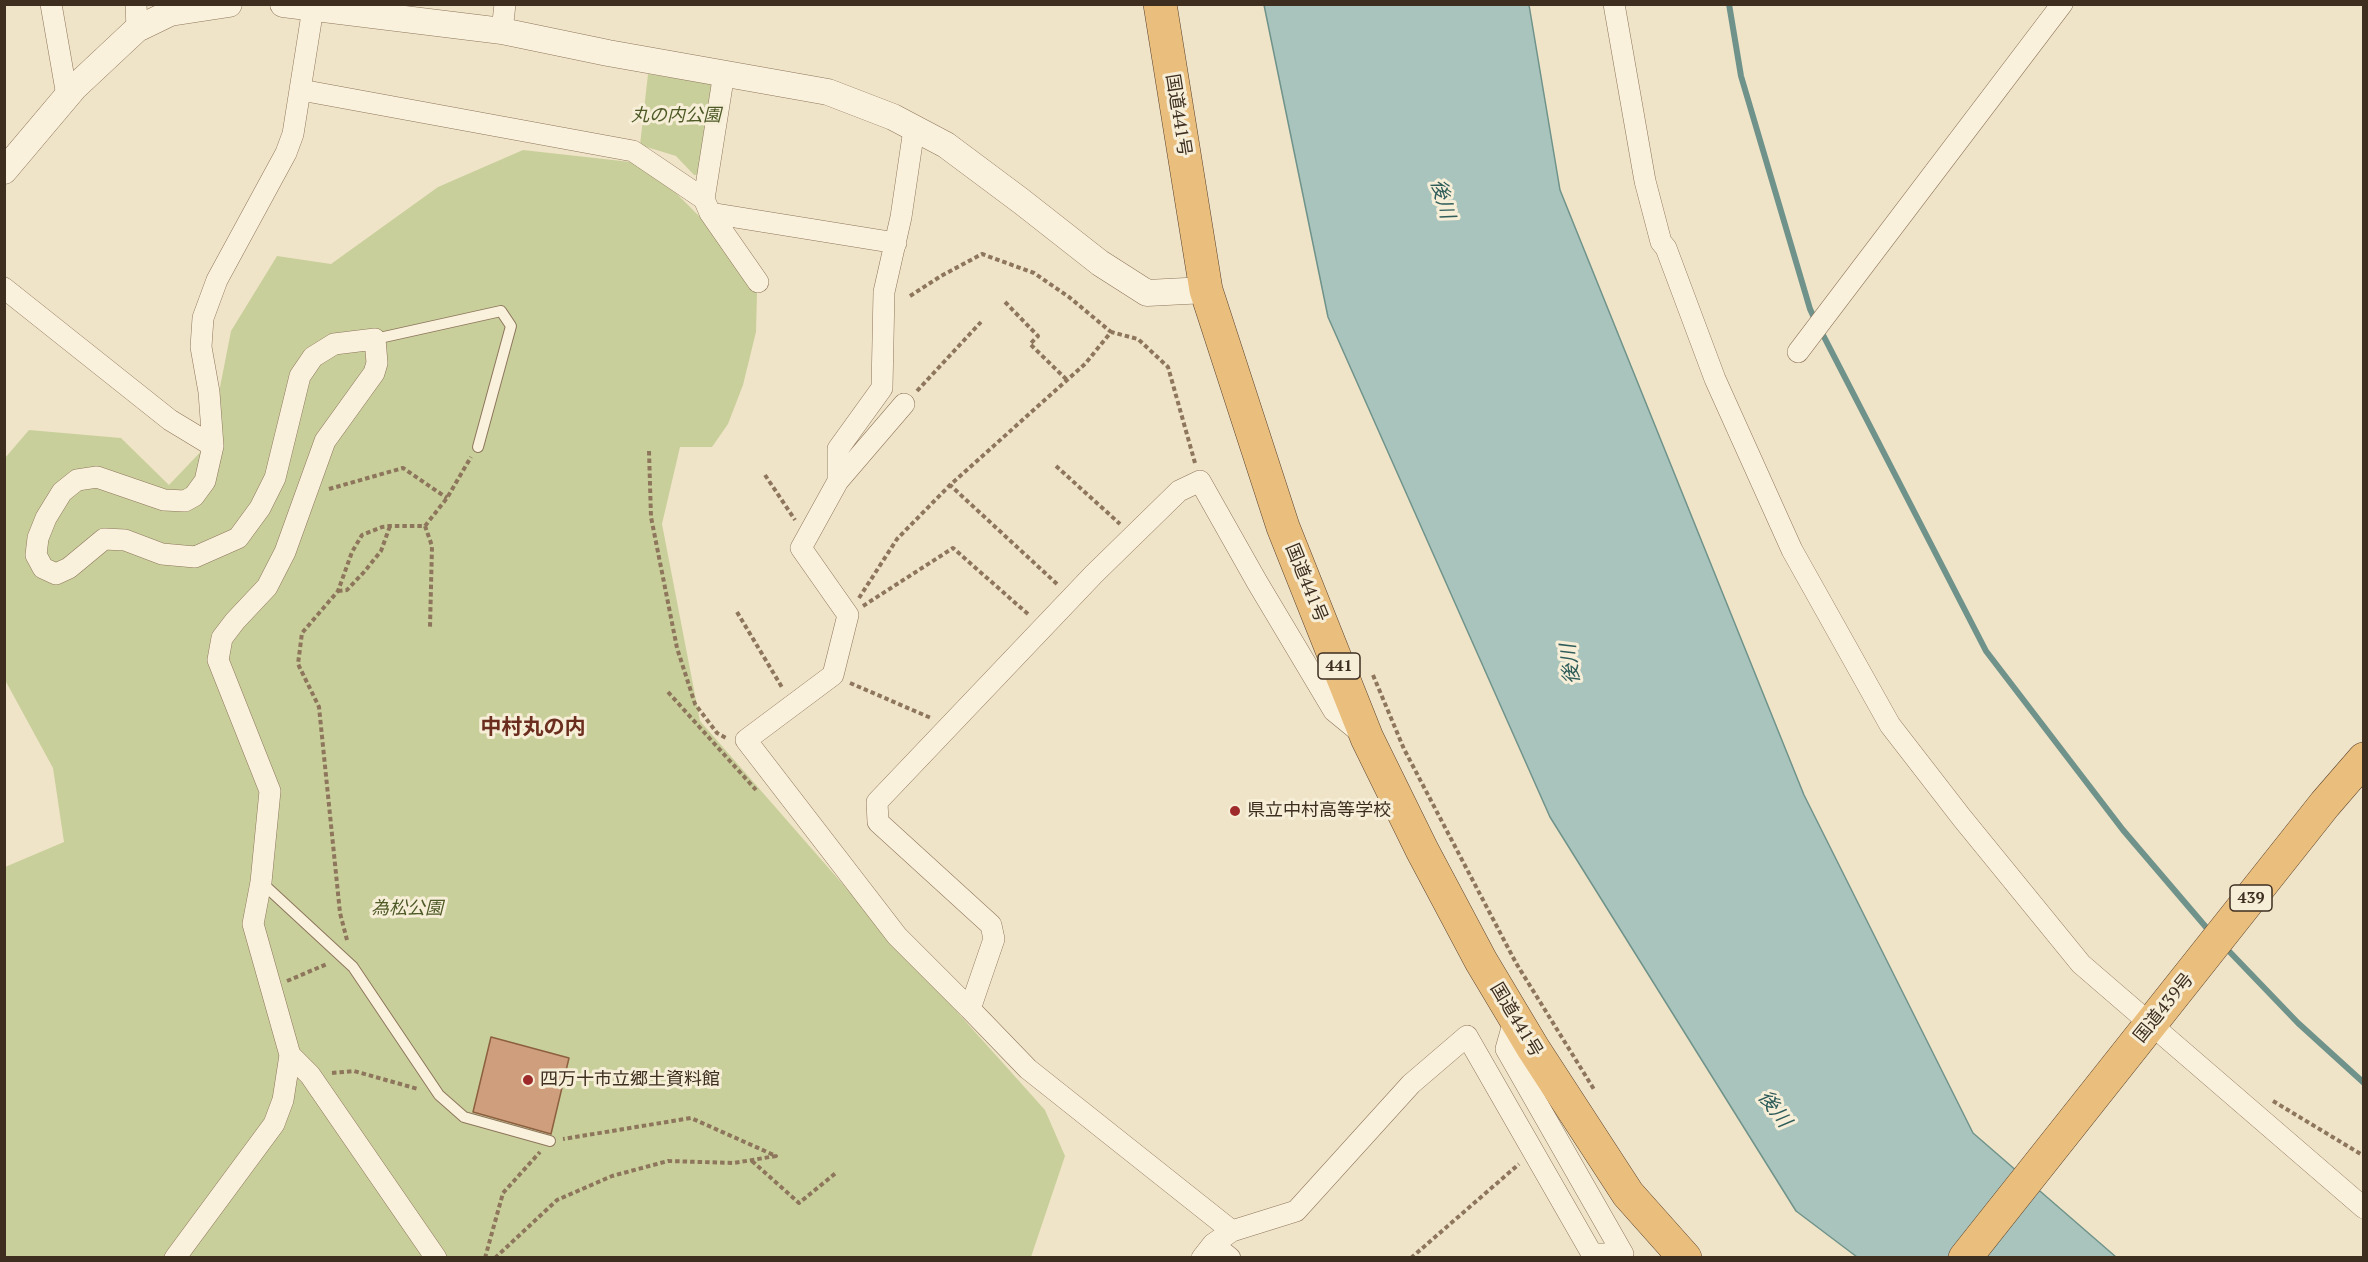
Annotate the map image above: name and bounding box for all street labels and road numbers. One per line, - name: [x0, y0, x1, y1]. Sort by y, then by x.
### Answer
- street label: 国道441号: [1161, 72, 1195, 158]
- street label: 国道441号: [1280, 541, 1332, 625]
- road number: 441: [1318, 653, 1360, 679]
- road number: 439: [2230, 885, 2272, 911]
- street label: 国道439号: [2130, 969, 2198, 1047]
- street label: 国道441号: [1485, 979, 1547, 1061]

